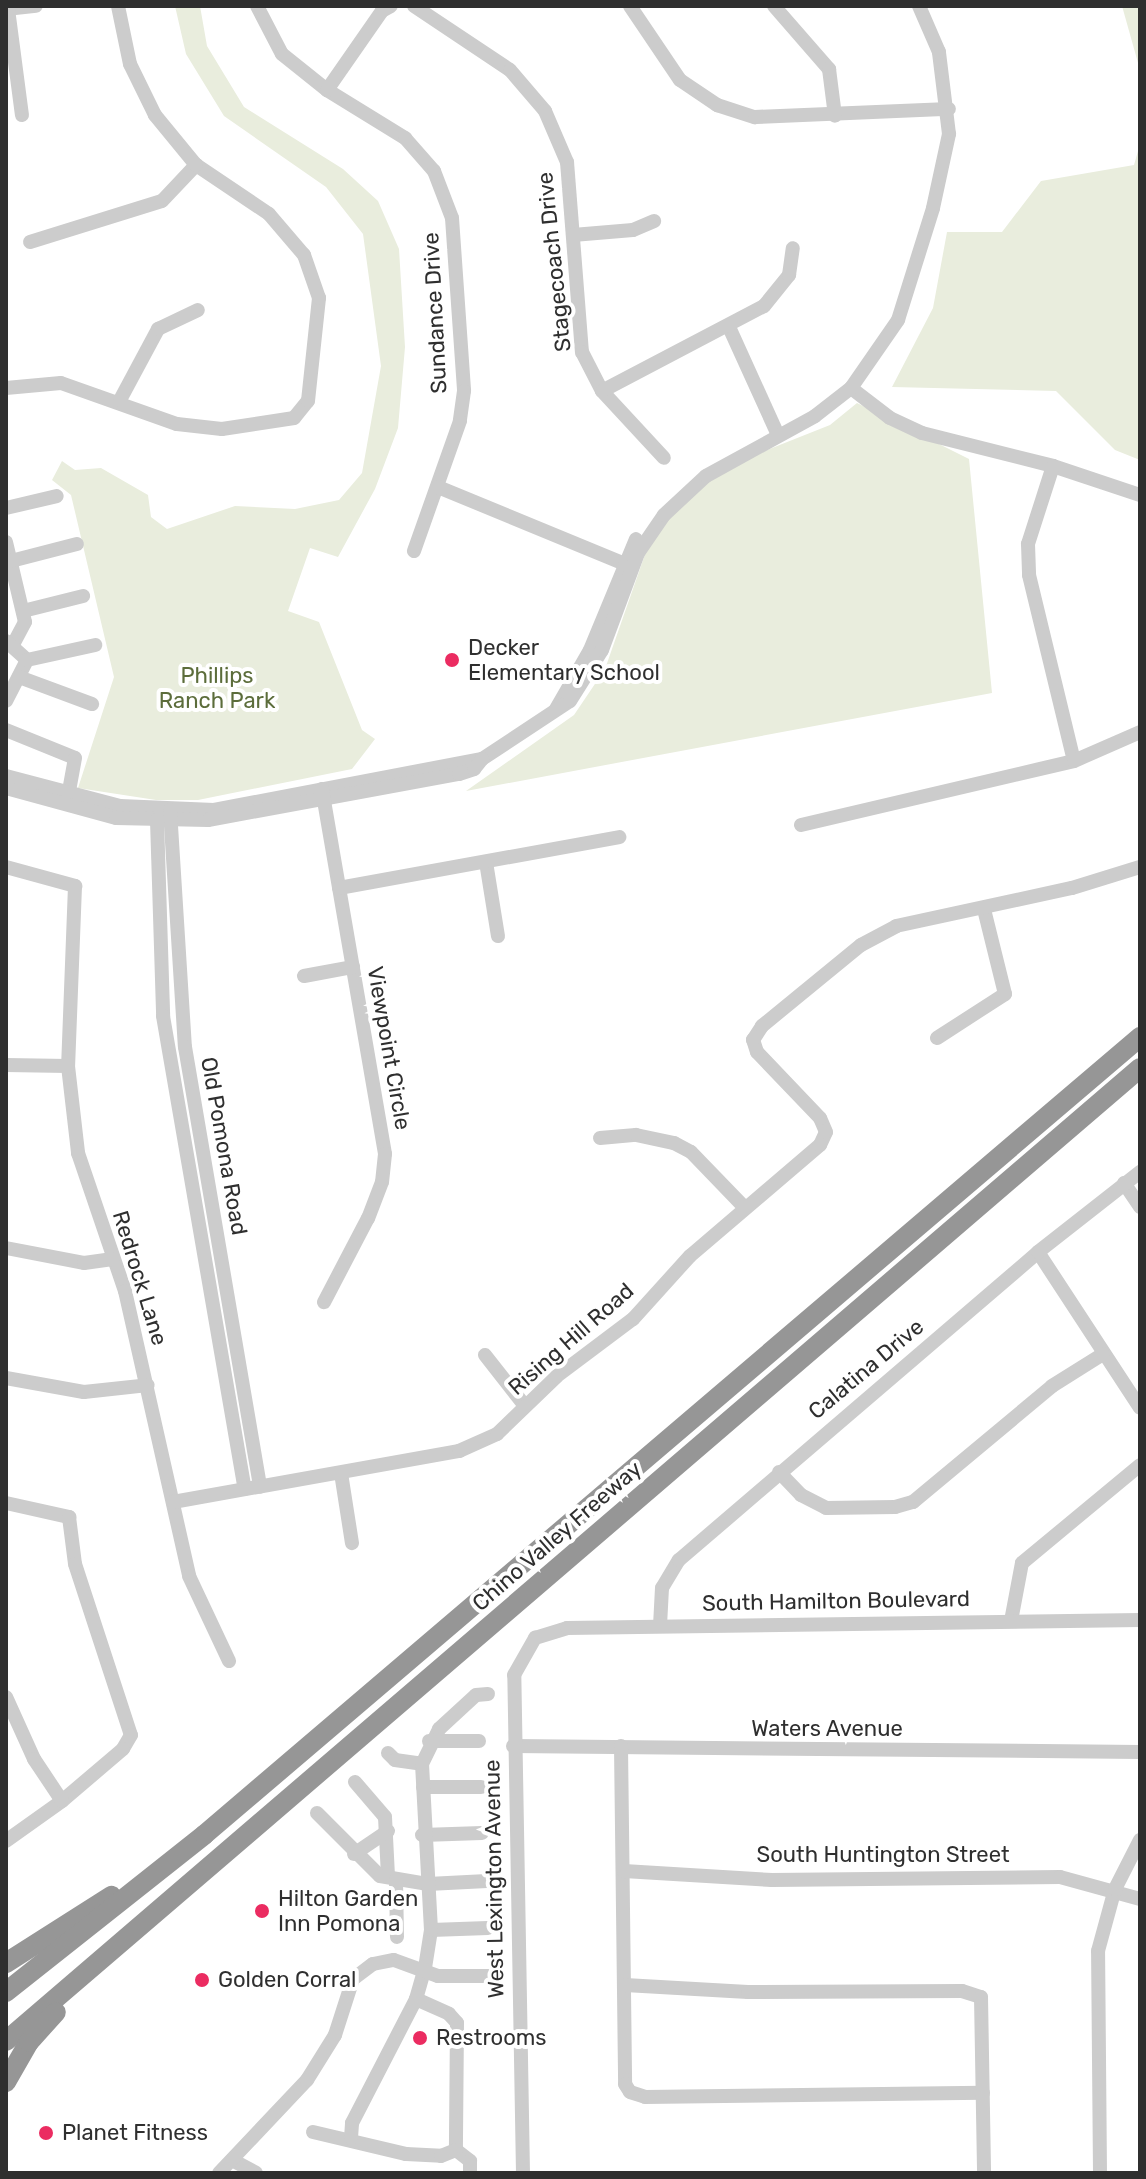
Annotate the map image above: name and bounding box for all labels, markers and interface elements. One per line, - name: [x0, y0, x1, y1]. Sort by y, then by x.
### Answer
- street label: Stagecoach Drive: [531, 171, 577, 353]
- street label: Sundance Drive: [418, 232, 452, 394]
- place label: Decker Elementary School: [468, 634, 661, 686]
- marker: Decker Elementary School: [443, 651, 461, 669]
- park label: Phillips Ranch Park: [159, 662, 275, 714]
- street label: Viewpoint Circle: [362, 964, 416, 1132]
- street label: Old Pomona Road: [195, 1055, 253, 1237]
- street label: Redrock Lane: [107, 1207, 173, 1349]
- street label: Rising Hill Road: [503, 1277, 639, 1401]
- street label: Calatina Drive: [803, 1313, 929, 1425]
- street label: Chino Valley Freeway: [467, 1455, 647, 1617]
- street label: South Hamilton Boulevard: [702, 1585, 970, 1617]
- street label: Waters Avenue: [751, 1716, 903, 1742]
- street label: West Lexington Avenue: [479, 1759, 509, 1999]
- street label: South Huntington Street: [756, 1842, 1010, 1868]
- place label: Hilton Garden Inn Pomona: [278, 1885, 418, 1936]
- marker: Hilton Garden Inn Pomona: [253, 1902, 271, 1920]
- place label: Golden Corral: [218, 1967, 356, 1993]
- marker: Golden Corral: [193, 1971, 211, 1989]
- place label: Restrooms: [436, 2025, 547, 2051]
- marker: Restrooms: [411, 2029, 429, 2047]
- place label: Planet Fitness: [62, 2120, 208, 2146]
- marker: Planet Fitness: [37, 2124, 55, 2142]

